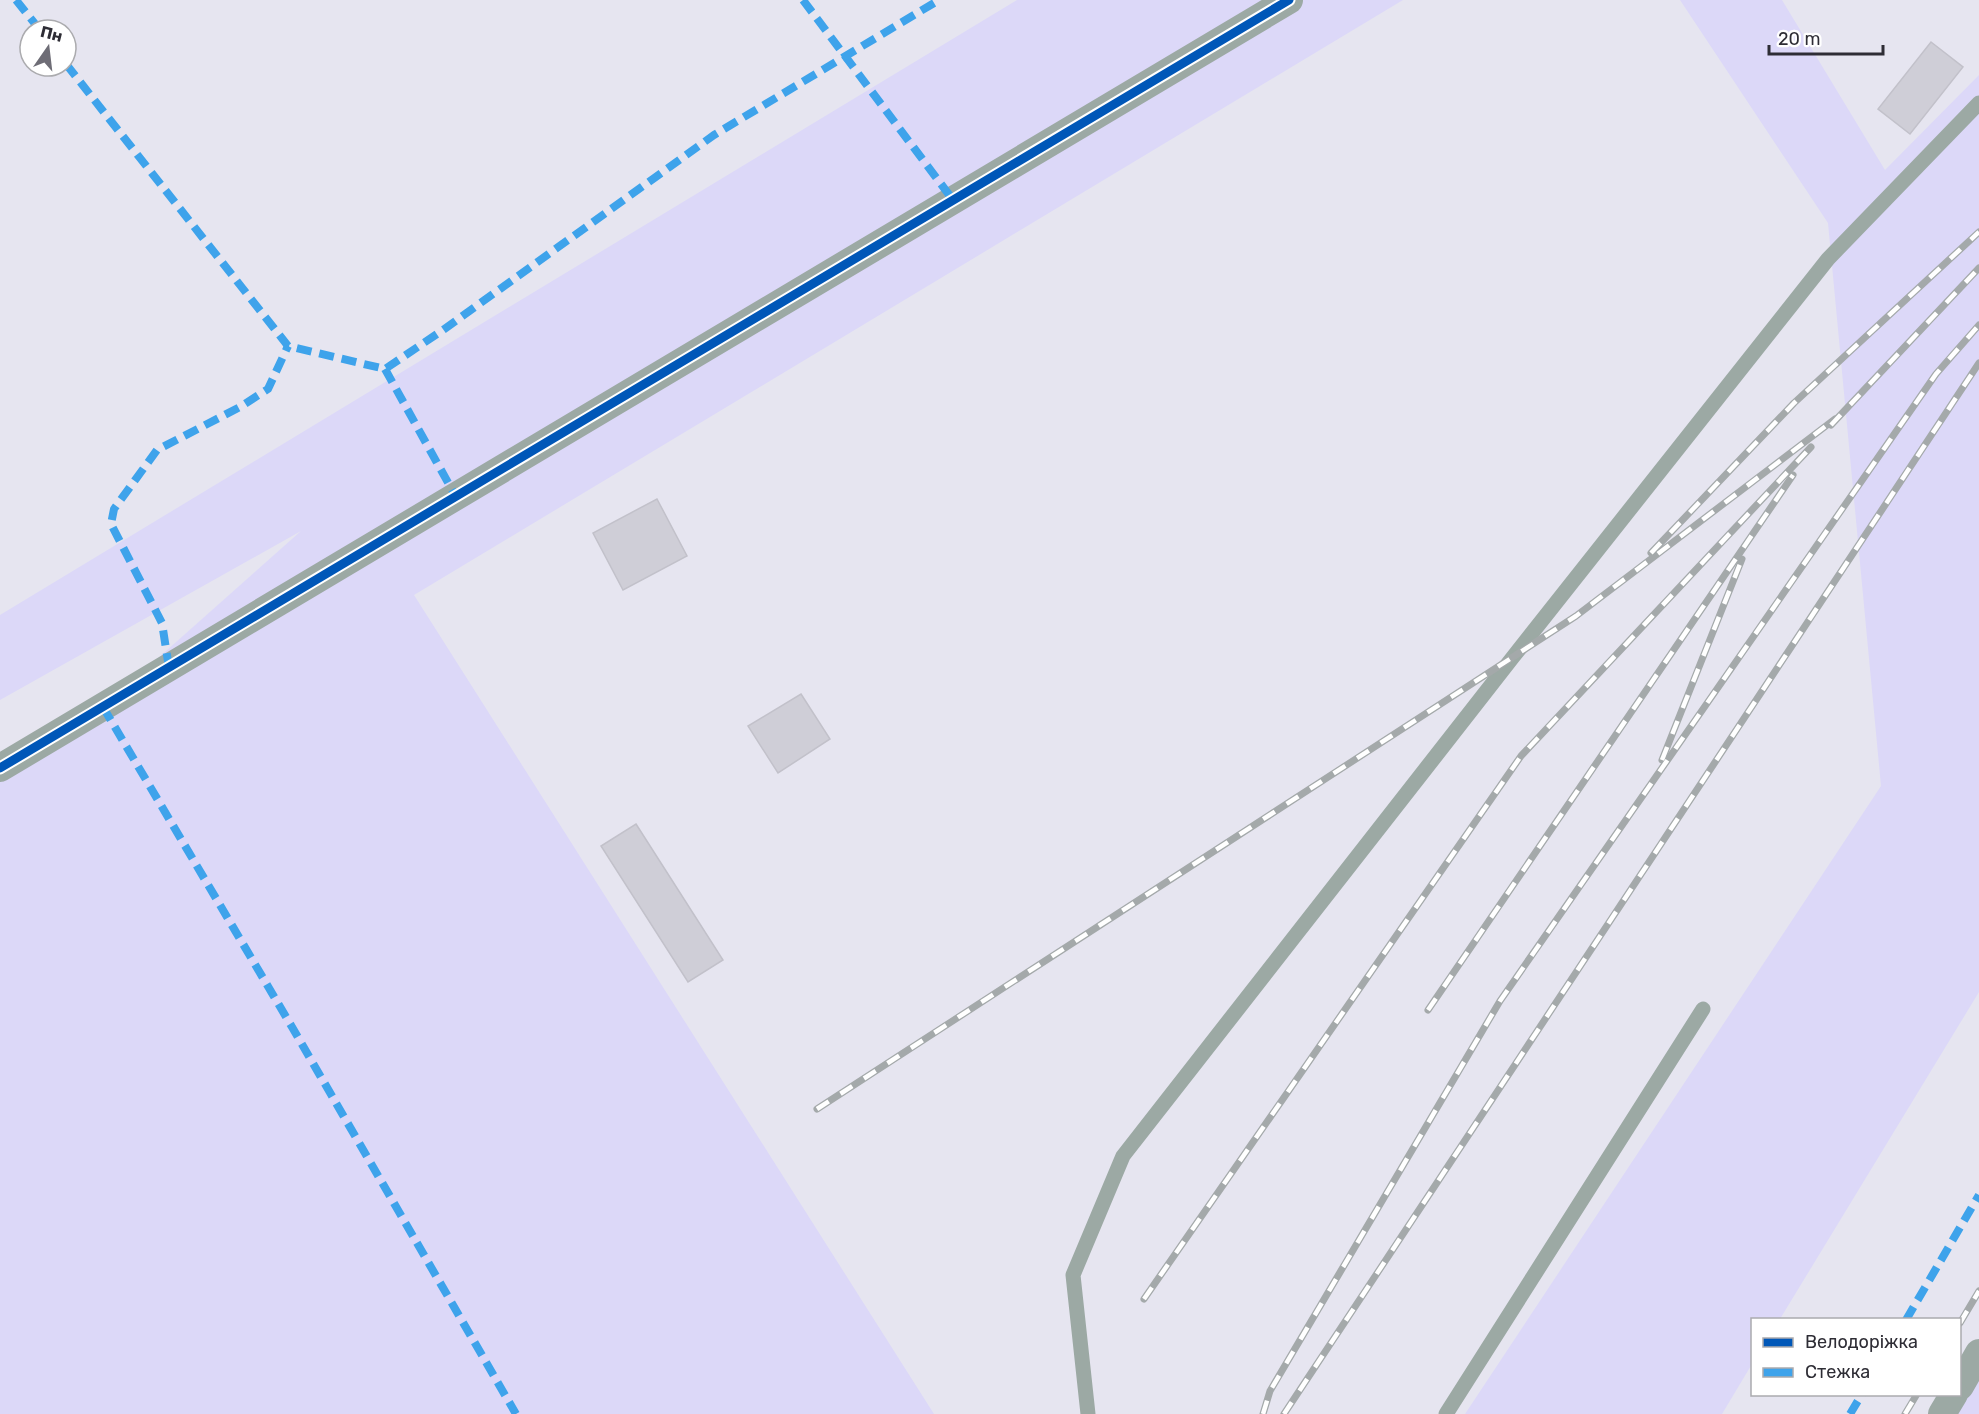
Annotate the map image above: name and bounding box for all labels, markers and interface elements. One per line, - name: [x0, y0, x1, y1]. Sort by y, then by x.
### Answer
- north arrow: [18, 18, 78, 78]
- scale bar: [1769, 18, 1883, 56]
- text: Пн: [38, 22, 65, 46]
- text: 20 m: [1778, 28, 1820, 50]
- legend: [1751, 1318, 1961, 1396]
- text: Велодоріжка: [1805, 1331, 1918, 1353]
- text: Стежка: [1805, 1361, 1870, 1383]

